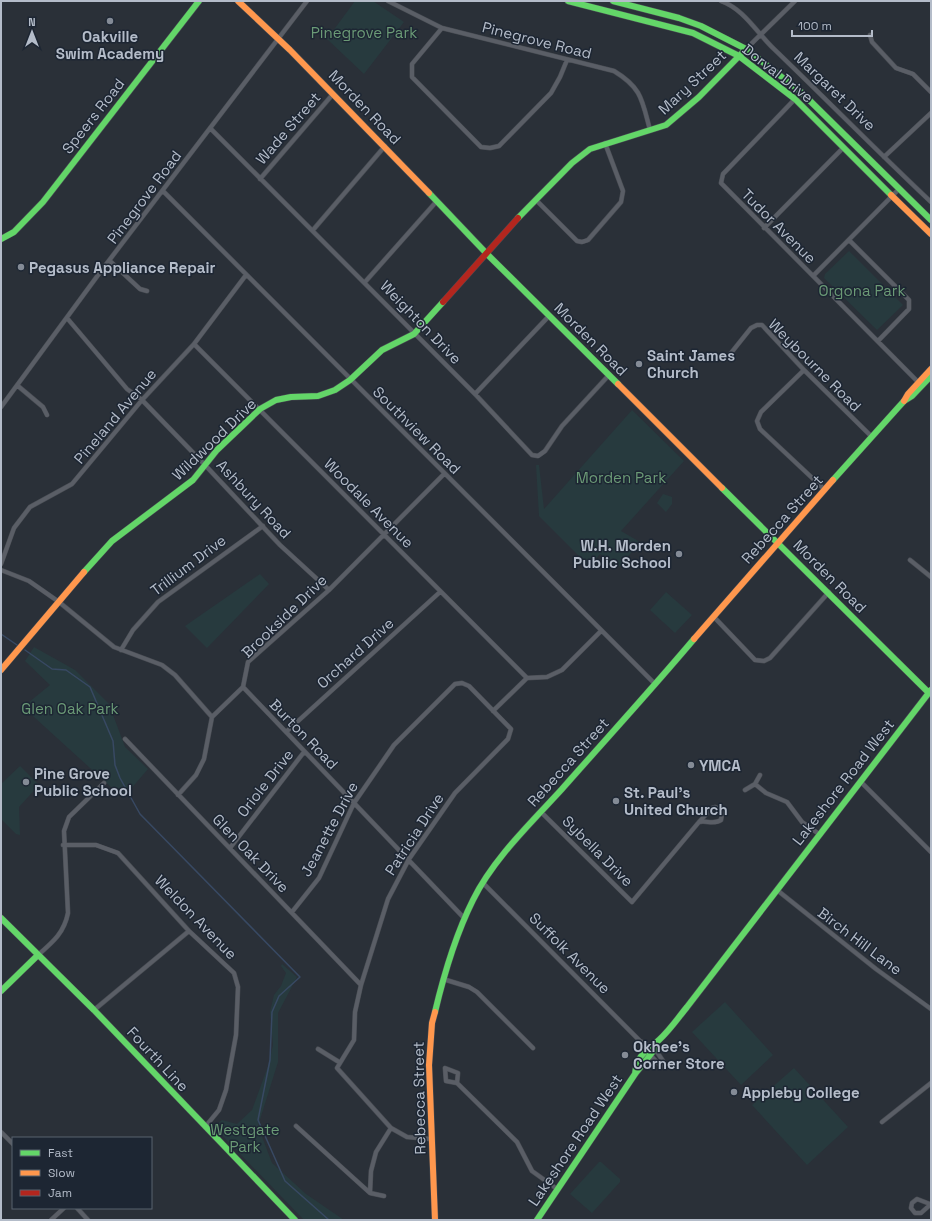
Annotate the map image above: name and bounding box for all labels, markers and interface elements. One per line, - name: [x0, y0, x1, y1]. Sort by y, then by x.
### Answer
- north arrow: [12, 12, 52, 52]
- scale bar: [792, 12, 872, 38]
- text: N: [28, 15, 36, 29]
- marker: Oakville Swim Academy: [105, 16, 115, 26]
- street label: Pinegrove Road: [480, 17, 594, 63]
- text: 100 m: [798, 18, 832, 34]
- park label: Pinegrove Park: [311, 23, 417, 42]
- place label: Oakville Swim Academy: [56, 27, 164, 63]
- street label: Dorval Drive: [739, 39, 817, 107]
- street label: Mary Street: [654, 46, 730, 118]
- street label: Margaret Drive: [790, 47, 880, 135]
- street label: Morden Road: [325, 66, 405, 148]
- street label: Speers Road: [58, 74, 128, 158]
- street label: Wade Street: [251, 88, 325, 168]
- street label: Pinegrove Road: [103, 147, 185, 247]
- street label: Tudor Avenue: [738, 185, 820, 267]
- place label: Pegasus Appliance Repair: [29, 258, 215, 277]
- marker: Pegasus Appliance Repair: [16, 262, 26, 272]
- street label: Weighton Drive: [376, 276, 466, 368]
- park label: Orgona Park: [818, 281, 906, 300]
- street label: Morden Road: [550, 298, 632, 380]
- street label: Weybourne Road: [765, 315, 865, 415]
- place label: Saint James Church: [647, 346, 735, 382]
- marker: Saint James Church: [634, 359, 644, 369]
- street label: Pineland Avenue: [70, 364, 160, 468]
- street label: Southview Road: [369, 382, 465, 478]
- street label: Wildwood Drive: [168, 394, 260, 484]
- street label: Woodale Avenue: [320, 454, 418, 552]
- street label: Ashbury Road: [213, 456, 295, 542]
- park label: Morden Park: [576, 468, 666, 487]
- street label: Rebecca Street: [737, 471, 827, 567]
- street label: Trillium Drive: [146, 530, 230, 600]
- street label: Morden Road: [789, 535, 871, 617]
- place label: W.H. Morden Public School: [573, 536, 671, 572]
- marker: W.H. Morden Public School: [674, 549, 684, 559]
- street label: Brookside Drive: [237, 570, 331, 662]
- street label: Orchard Drive: [313, 613, 398, 693]
- street label: Burton Road: [266, 695, 342, 773]
- park label: Glen Oak Park: [21, 699, 119, 718]
- street label: Rebecca Street: [523, 714, 613, 810]
- street label: Lakeshore Road West: [788, 715, 898, 849]
- street label: Oriole Drive: [233, 745, 297, 821]
- place label: YMCA: [699, 756, 741, 775]
- marker: YMCA: [686, 760, 696, 770]
- place label: Pine Grove Public School: [34, 764, 132, 800]
- marker: Pine Grove Public School: [21, 777, 31, 787]
- street label: Jeanette Drive: [296, 778, 362, 880]
- place label: St. Paul's United Church: [624, 783, 728, 819]
- street label: Patricia Drive: [380, 789, 448, 879]
- marker: St. Paul's United Church: [611, 796, 621, 806]
- street label: Glen Oak Drive: [209, 810, 293, 896]
- street label: Sybella Drive: [559, 812, 638, 891]
- street label: Weldon Avenue: [151, 871, 241, 963]
- street label: Birch Hill Lane: [814, 903, 906, 979]
- street label: Suffolk Avenue: [525, 908, 615, 998]
- street label: Fourth Line: [123, 1023, 193, 1096]
- place label: Okhee's Corner Store: [633, 1037, 725, 1073]
- street label: Rebecca Street: [409, 1041, 429, 1155]
- marker: Okhee's Corner Store: [620, 1050, 630, 1060]
- street label: Lakeshore Road West: [524, 1070, 626, 1210]
- place label: Appleby College: [742, 1083, 860, 1102]
- marker: Appleby College: [729, 1087, 739, 1097]
- park label: Westgate Park: [210, 1120, 280, 1156]
- legend: [12, 1137, 152, 1209]
- text: Fast: [48, 1145, 73, 1161]
- text: Slow: [48, 1165, 75, 1181]
- text: Jam: [48, 1185, 72, 1201]

